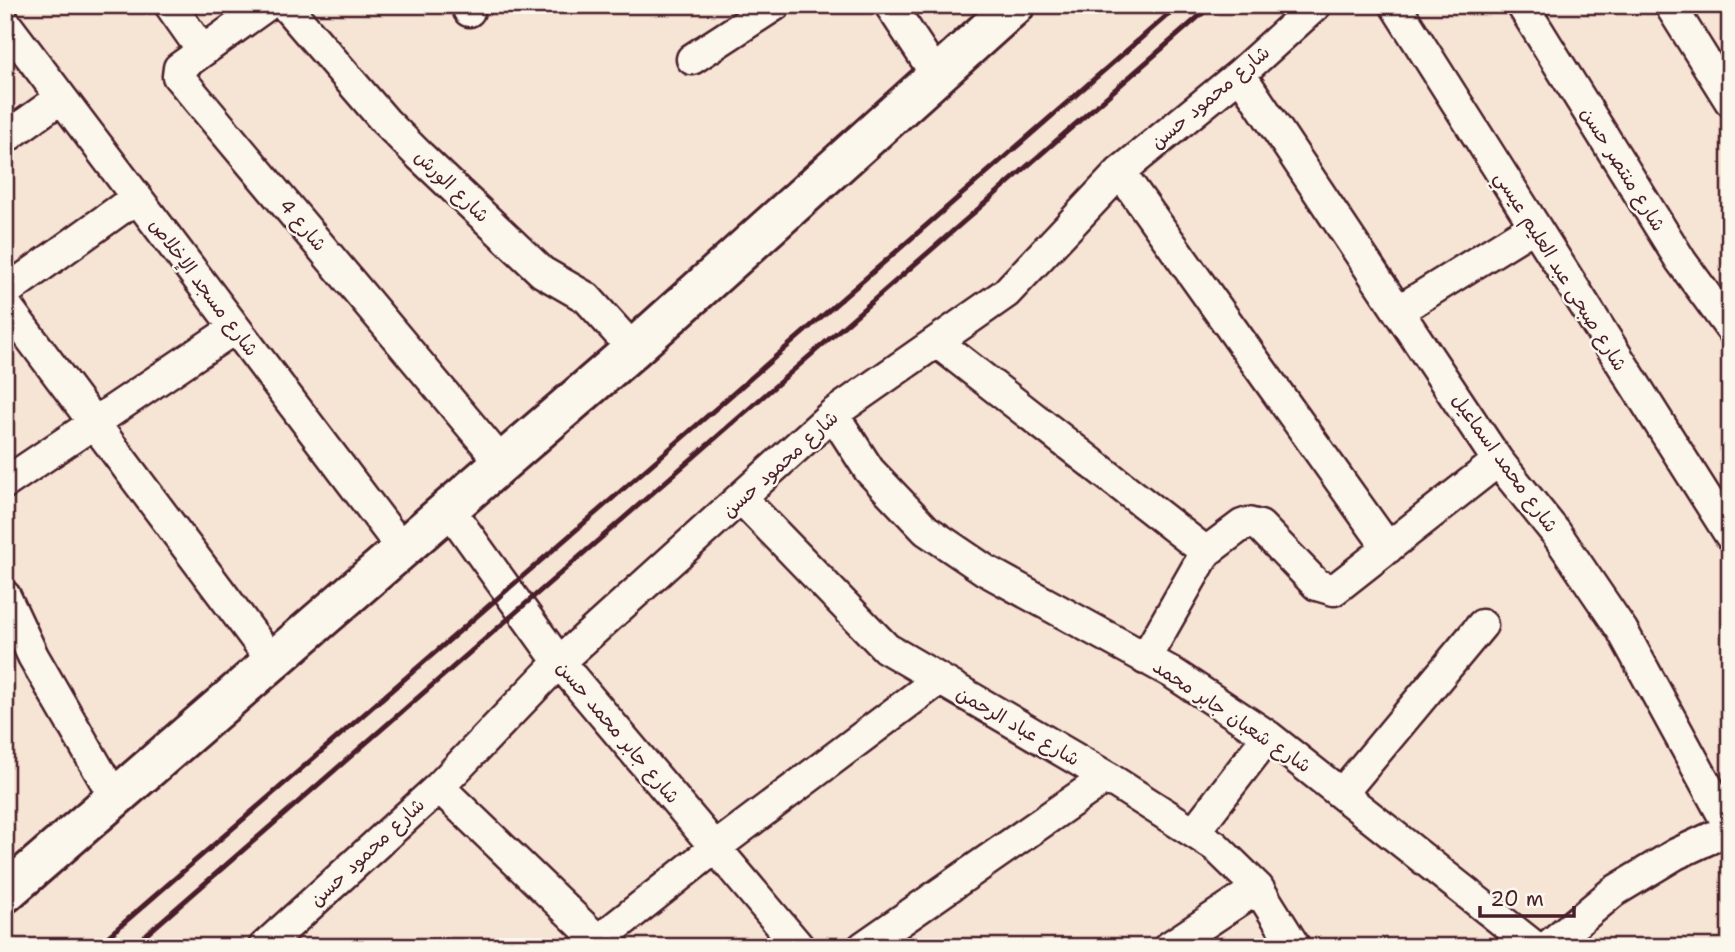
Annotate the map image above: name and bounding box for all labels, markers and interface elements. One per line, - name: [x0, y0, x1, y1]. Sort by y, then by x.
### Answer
- street label: شارع محمود حسن: [1145, 40, 1276, 155]
- street label: شارع منتصر حسن: [1574, 102, 1671, 236]
- street label: شارع الورش: [409, 144, 495, 229]
- street label: شارع صبحى عبد العليم عيسي: [1486, 166, 1633, 378]
- street label: شارع 4: [273, 194, 332, 257]
- street label: شارع مسجد الإخلاص: [143, 213, 264, 362]
- street label: شارع محمد اسماعيل: [1445, 389, 1564, 538]
- street label: شارع محمود حسن: [716, 405, 844, 524]
- street label: شارع شعبان جابر محمد: [1147, 654, 1316, 779]
- street label: شارع جابر محمد حسن: [550, 655, 685, 809]
- street label: شارع عباد الرحمن: [951, 681, 1084, 772]
- street label: شارع محمود حسن: [304, 792, 431, 913]
- scale bar: [1480, 875, 1574, 919]
- text: 20 m: [1490, 885, 1544, 913]

